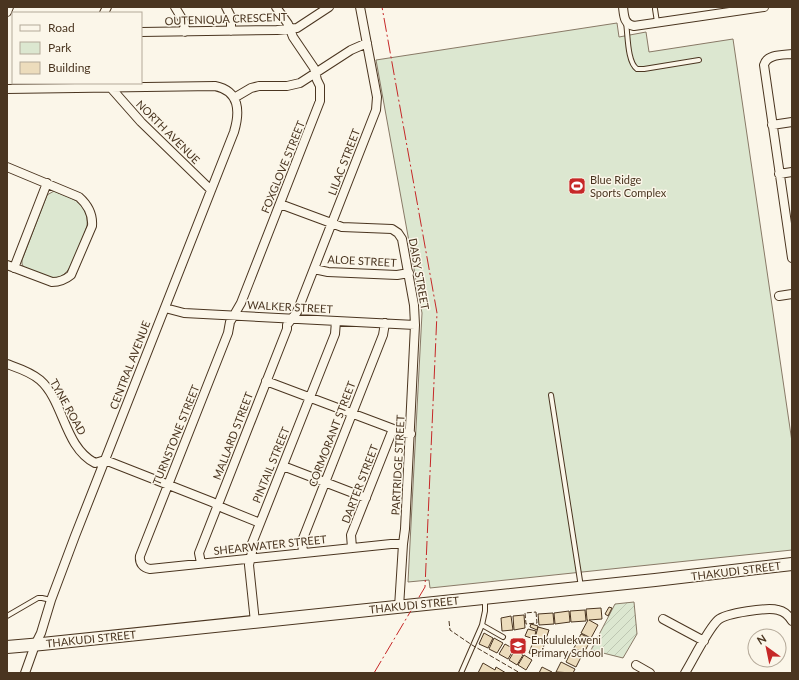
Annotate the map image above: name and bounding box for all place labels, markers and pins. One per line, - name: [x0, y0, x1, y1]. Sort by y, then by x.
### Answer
- place label: Blue Ridge Sports Complex: [590, 173, 667, 199]
- sports icon: Blue Ridge Sports Complex: [567, 176, 587, 196]
- place label: Enkululekweni Primary School: [531, 633, 603, 659]
- school or university icon: Enkululekweni Primary School: [508, 636, 528, 656]

